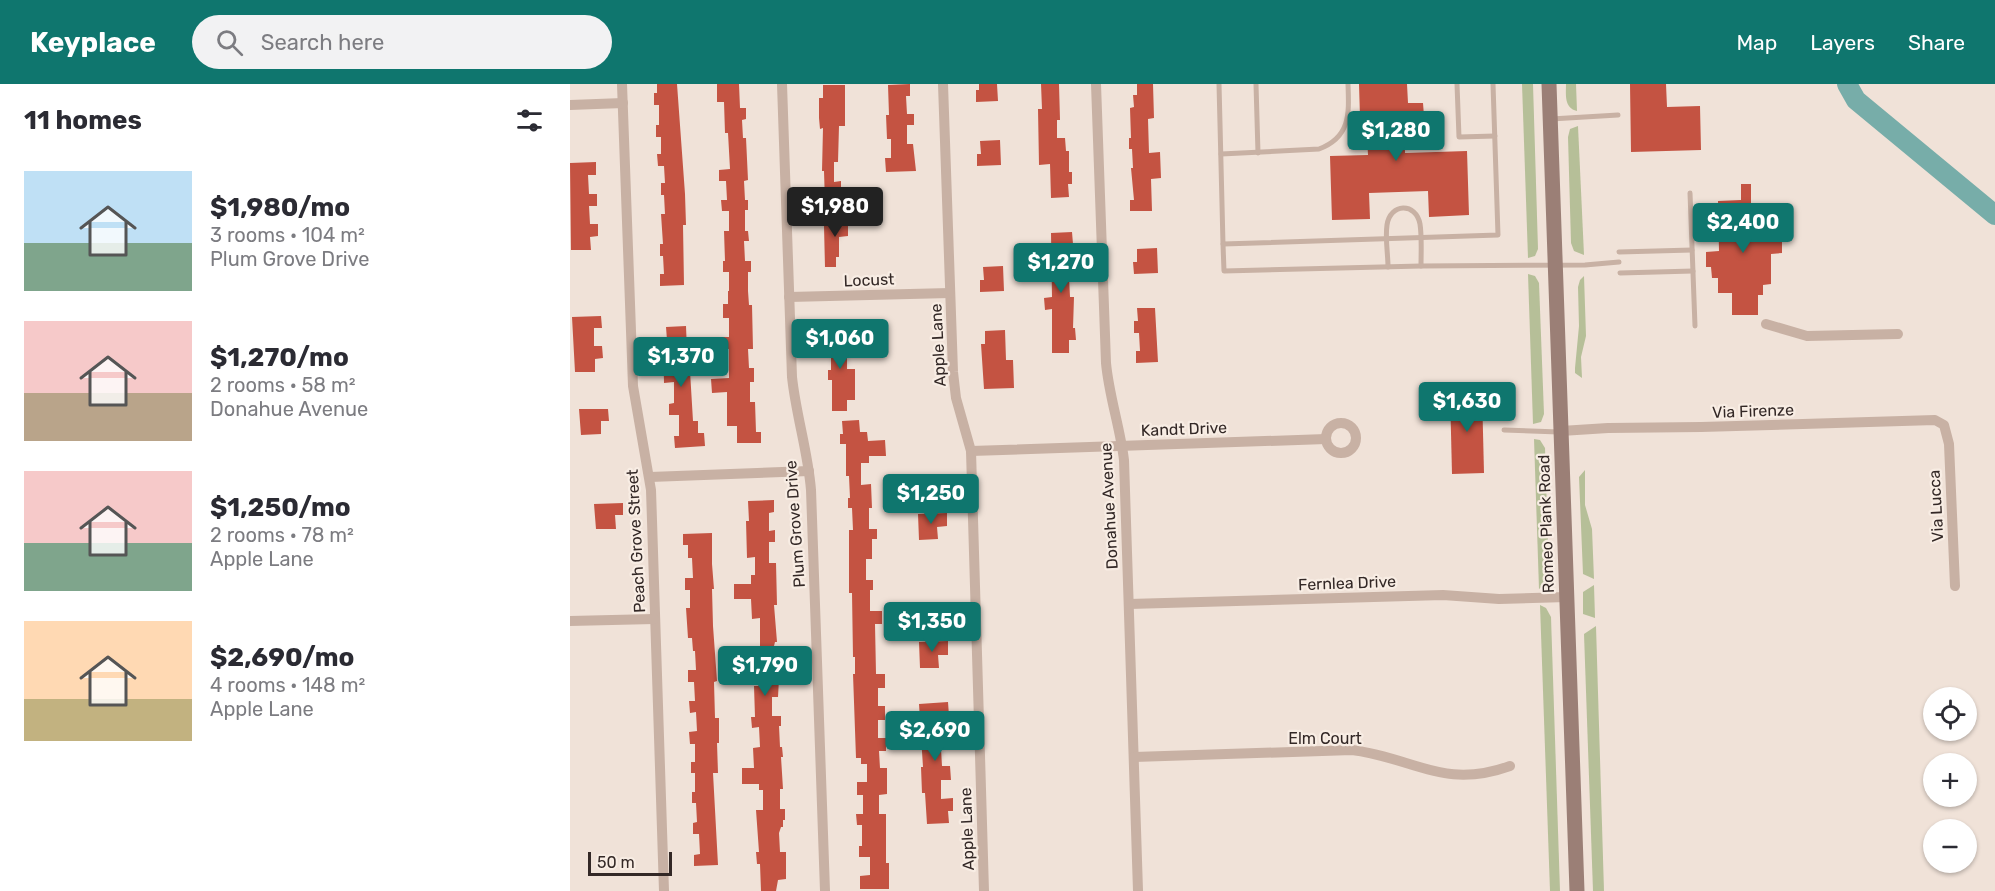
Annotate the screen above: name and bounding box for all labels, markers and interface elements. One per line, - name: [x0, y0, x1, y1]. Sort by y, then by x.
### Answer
- search box: [192, 15, 612, 69]
- text: Keyplace: [30, 26, 156, 59]
- icon: search: [213, 26, 246, 59]
- text: Search here: [261, 29, 384, 56]
- text: Map: [1736, 30, 1777, 55]
- text: Layers: [1810, 30, 1875, 55]
- text: Share: [1908, 30, 1965, 55]
- icon: filters: [513, 104, 546, 137]
- text: 11 homes: [24, 105, 142, 136]
- pin: $1,280: [1347, 111, 1445, 162]
- text: $1,280: [1362, 118, 1431, 142]
- pin: $1,980: [786, 187, 884, 238]
- text: $1,980/mo: [210, 192, 350, 223]
- text: $1,980: [801, 194, 869, 218]
- icon: home: [72, 195, 144, 267]
- pin: $2,400: [1694, 203, 1792, 254]
- text: $2,400: [1707, 210, 1779, 234]
- text: 3 rooms · 104 m²: [210, 223, 365, 247]
- pin: $1,270: [1012, 243, 1110, 294]
- text: Plum Grove Drive: [210, 247, 370, 271]
- text: $1,270: [1028, 250, 1094, 274]
- street label: Locust: [843, 270, 895, 290]
- street label: Apple Lane: [926, 303, 950, 387]
- pin: $1,060: [791, 319, 889, 370]
- text: $1,060: [806, 326, 874, 350]
- pin: $1,370: [632, 337, 730, 388]
- text: $1,270/mo: [210, 342, 349, 373]
- text: $1,370: [647, 344, 715, 368]
- icon: home: [72, 345, 144, 417]
- text: 2 rooms · 58 m²: [210, 373, 356, 397]
- pin: $1,630: [1418, 382, 1516, 433]
- text: $1,630: [1433, 389, 1501, 413]
- text: Donahue Avenue: [210, 397, 368, 421]
- street label: Via Firenze: [1712, 400, 1794, 422]
- street label: Kandt Drive: [1141, 418, 1227, 440]
- street label: Donahue Avenue: [1096, 442, 1122, 570]
- street label: Romeo Plank Road: [1534, 454, 1558, 594]
- street label: Plum Grove Drive: [781, 460, 809, 588]
- street label: Peach Grove Street: [623, 469, 649, 613]
- street label: Via Lucca: [1925, 470, 1947, 542]
- pin: $1,250: [882, 474, 980, 525]
- text: $1,250: [897, 481, 965, 505]
- text: $1,250/mo: [210, 492, 351, 523]
- icon: home: [72, 495, 144, 567]
- text: 2 rooms · 78 m²: [210, 523, 354, 547]
- text: Apple Lane: [210, 547, 314, 571]
- street label: Fernlea Drive: [1298, 572, 1396, 594]
- pin: $1,350: [883, 602, 981, 653]
- text: $1,350: [898, 609, 966, 633]
- text: $2,690/mo: [210, 642, 354, 673]
- icon: home: [72, 645, 144, 717]
- pin: $1,790: [716, 646, 814, 697]
- text: $1,790: [732, 653, 798, 677]
- text: 4 rooms · 148 m²: [210, 673, 365, 697]
- map controls: [1923, 687, 1977, 873]
- button: locate: [1923, 687, 1977, 741]
- text: Apple Lane: [210, 697, 314, 721]
- pin: $2,690: [886, 711, 984, 762]
- text: $2,690: [899, 718, 971, 742]
- street label: Elm Court: [1288, 729, 1362, 748]
- button: +: [1923, 753, 1977, 807]
- street label: Apple Lane: [956, 787, 978, 871]
- button: −: [1923, 819, 1977, 873]
- scale bar: [588, 849, 672, 876]
- text: 50 m: [597, 853, 635, 872]

